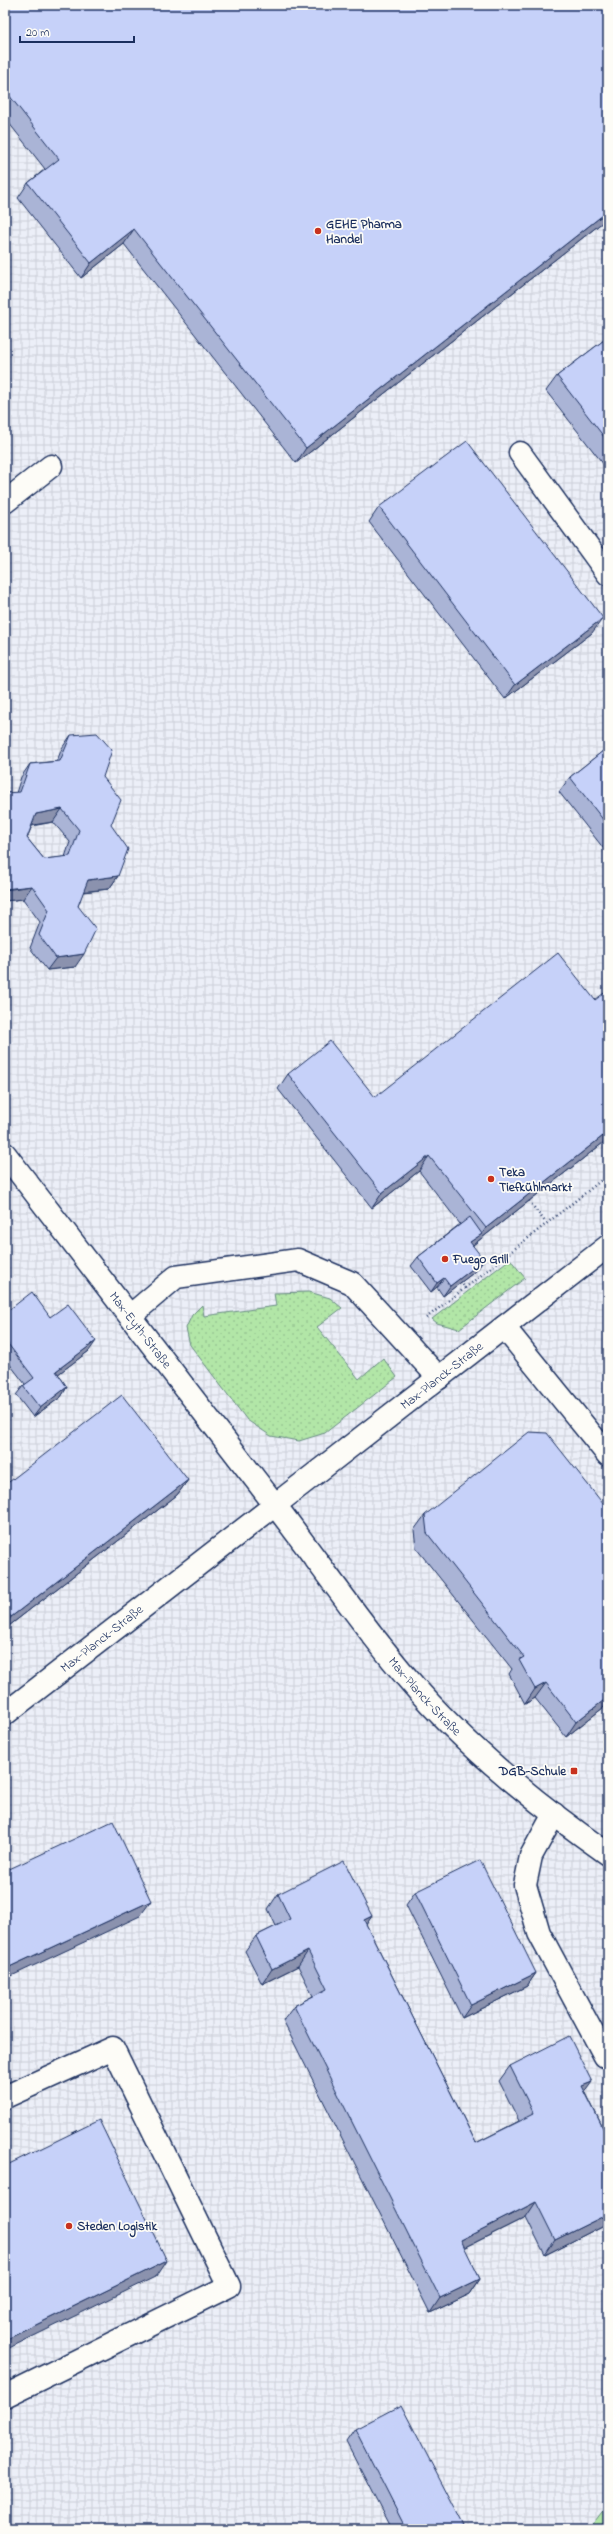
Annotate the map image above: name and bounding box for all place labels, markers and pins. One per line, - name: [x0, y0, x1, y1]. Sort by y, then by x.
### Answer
- place label: GEHE Pharma Handel: [326, 215, 402, 249]
- marker: GEHE Pharma Handel: [313, 226, 323, 236]
- place label: Teka Tiefkühlmarkt: [499, 1163, 573, 1197]
- marker: Teka Tiefkühlmarkt: [486, 1174, 496, 1184]
- place label: Fuego Grill: [452, 1250, 508, 1271]
- marker: Fuego Grill: [440, 1254, 450, 1264]
- place label: DGB-Schule: [498, 1762, 567, 1781]
- marker: DGB-Schule: [569, 1766, 579, 1776]
- place label: Steden Logistik: [77, 2217, 157, 2238]
- marker: Steden Logistik: [64, 2221, 74, 2231]

